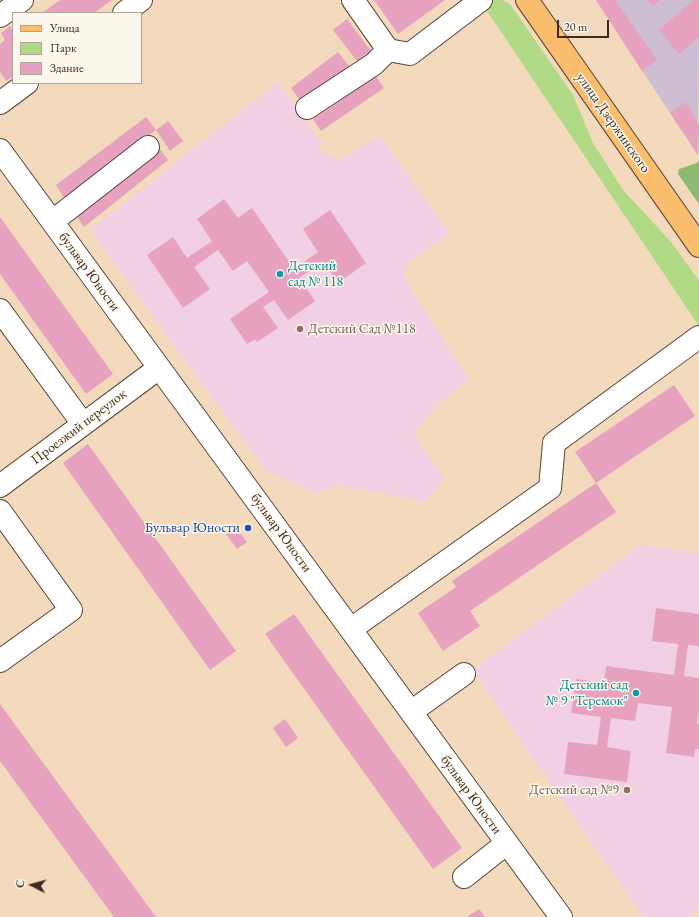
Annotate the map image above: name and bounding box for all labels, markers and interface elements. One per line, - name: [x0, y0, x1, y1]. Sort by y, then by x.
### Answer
- legend: [12, 12, 142, 84]
- scale bar: [559, 12, 611, 38]
- text: 20 m: [564, 19, 587, 35]
- text: Улица: [50, 20, 80, 36]
- text: Парк: [50, 40, 77, 56]
- text: Здание: [50, 60, 84, 76]
- street label: улица Дзержинского: [572, 70, 654, 176]
- street label: бульвар Юности: [55, 229, 123, 315]
- place label: Детский сад № 118: [288, 258, 343, 290]
- marker: Детский сад № 118: [275, 269, 285, 279]
- place label: Детский Сад №118: [308, 321, 416, 337]
- marker: Детский Сад №118: [295, 324, 305, 334]
- street label: Проезжий переулок: [28, 386, 130, 468]
- street label: бульвар Юности: [247, 490, 315, 576]
- place label: Бульвар Юности: [145, 520, 240, 536]
- marker: Бульвар Юности: [243, 523, 253, 533]
- place label: Детский сад № 9 "Теремок": [546, 677, 628, 710]
- marker: Детский сад № 9 "Теремок": [631, 688, 641, 698]
- street label: бульвар Юности: [437, 752, 505, 838]
- place label: Детский сад №9: [529, 782, 619, 798]
- marker: Детский сад №9: [622, 785, 632, 795]
- north arrow: [12, 865, 52, 905]
- text: С: [13, 879, 27, 888]

